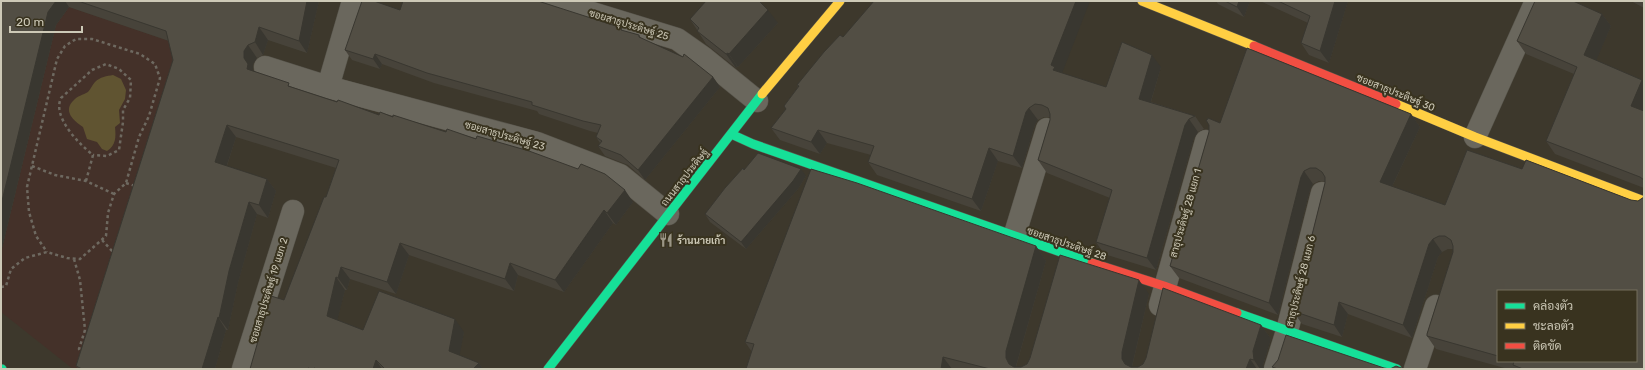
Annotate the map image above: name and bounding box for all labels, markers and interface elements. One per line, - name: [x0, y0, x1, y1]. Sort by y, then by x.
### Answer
- street label: ซอยสาธุประดิษฐ์ 25: [587, 5, 671, 44]
- scale bar: [10, 8, 82, 34]
- text: 20 m: [16, 15, 44, 29]
- street label: ซอยสาธุประดิษฐ์ 30: [1354, 70, 1437, 115]
- street label: ซอยสาธุประดิษฐ์ 23: [463, 117, 547, 154]
- street label: ถนนสาธุประดิษฐ์: [657, 145, 712, 209]
- street label: สาธุประดิษฐ์ 28 แยก 1: [1166, 167, 1205, 259]
- street label: ซอยสาธุประดิษฐ์ 28: [1025, 223, 1109, 264]
- restaurant icon: ร้านนายเก้า: [658, 232, 674, 248]
- place label: ร้านนายเก้า: [677, 234, 725, 247]
- street label: สาธุประดิษฐ์ 28 แยก 6: [1282, 234, 1319, 328]
- street label: ซอยสาธุประดิษฐ์ 19 แยก 2: [245, 236, 292, 345]
- legend: [1497, 290, 1637, 362]
- text: คล่องตัว: [1533, 299, 1573, 313]
- text: ชะลอตัว: [1533, 319, 1574, 333]
- text: ติดขัด: [1533, 339, 1562, 353]

